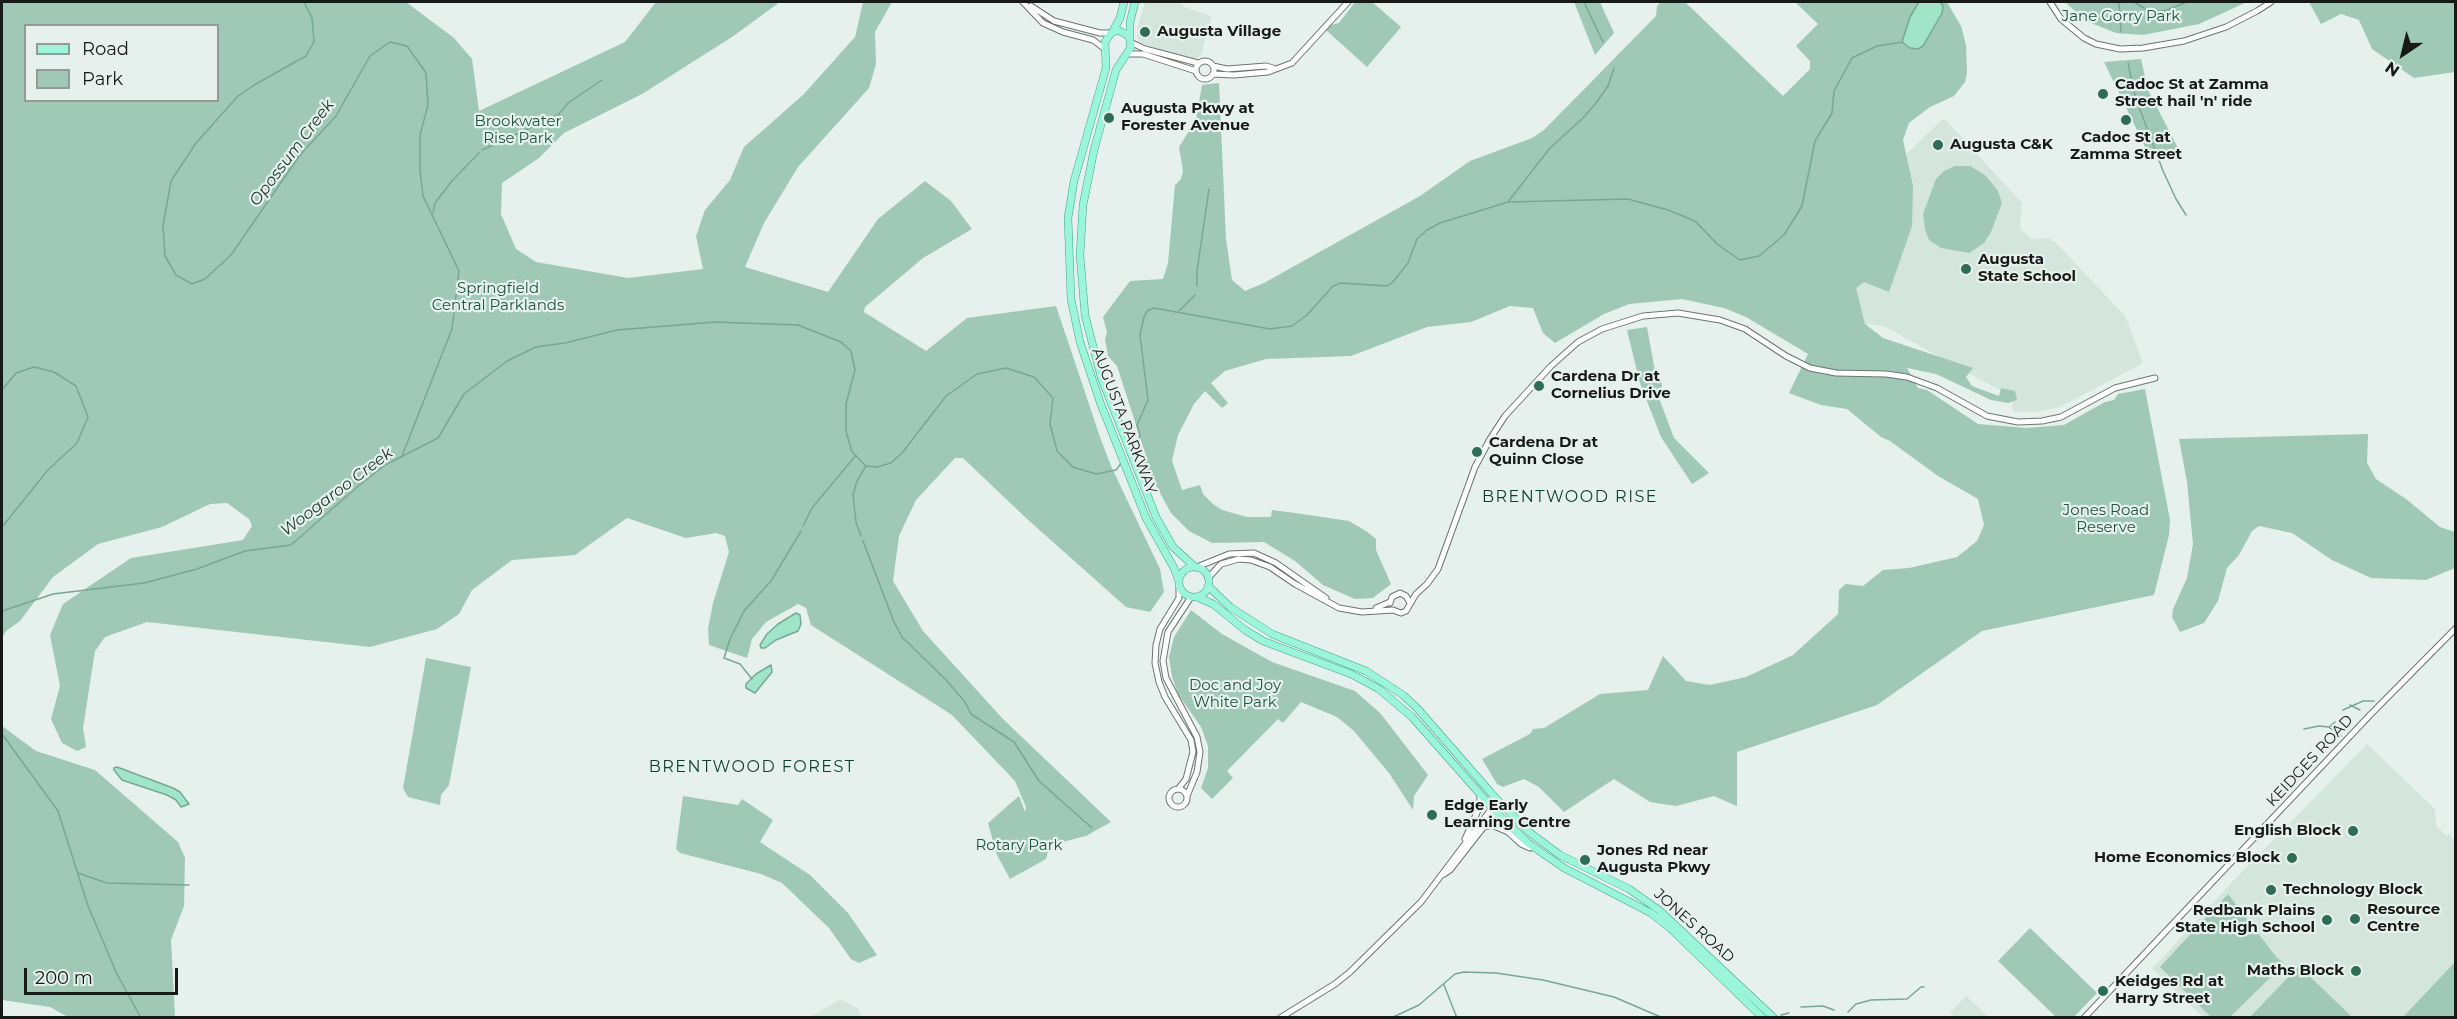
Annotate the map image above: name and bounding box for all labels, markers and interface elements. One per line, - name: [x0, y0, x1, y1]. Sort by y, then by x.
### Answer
- park label: Jane Gorry Park: [2062, 8, 2180, 26]
- place label: Augusta Village: [1157, 23, 1281, 41]
- legend: [24, 24, 219, 102]
- north arrow: [2373, 24, 2433, 84]
- marker: Augusta Village: [1138, 25, 1152, 39]
- text: Road: [82, 38, 129, 60]
- text: N: [2382, 58, 2403, 81]
- text: Park: [82, 68, 123, 90]
- place label: Cadoc St at Zamma Street hail 'n' ride: [2115, 76, 2269, 111]
- marker: Cadoc St at Zamma Street hail 'n' ride: [2096, 87, 2110, 101]
- water label: Opossum Creek: [246, 96, 338, 210]
- place label: Augusta Pkwy at Forester Avenue: [1121, 100, 1254, 135]
- marker: Augusta Pkwy at Forester Avenue: [1102, 111, 1116, 125]
- park label: Brookwater Rise Park: [474, 113, 562, 148]
- marker: Cadoc St at Zamma Street: [2119, 113, 2133, 127]
- place label: Cadoc St at Zamma Street: [2070, 129, 2182, 164]
- place label: Augusta C&K: [1950, 136, 2053, 154]
- marker: Augusta C&K: [1931, 138, 1945, 152]
- place label: Augusta State School: [1978, 251, 2076, 286]
- marker: Augusta State School: [1959, 262, 1973, 276]
- park label: Springfield Central Parklands: [432, 280, 564, 315]
- street label: AUGUSTA PARKWAY: [1088, 345, 1160, 497]
- place label: Cardena Dr at Cornelius Drive: [1551, 368, 1671, 403]
- marker: Cardena Dr at Cornelius Drive: [1532, 379, 1546, 393]
- place label: Cardena Dr at Quinn Close: [1489, 434, 1598, 469]
- water label: Woogaroo Creek: [277, 444, 397, 540]
- marker: Cardena Dr at Quinn Close: [1470, 445, 1484, 459]
- district label: BRENTWOOD RISE: [1482, 487, 1658, 507]
- park label: Jones Road Reserve: [2063, 502, 2149, 537]
- park label: Doc and Joy White Park: [1189, 677, 1281, 712]
- street label: KEIDGES ROAD: [2263, 711, 2357, 811]
- district label: BRENTWOOD FOREST: [649, 757, 855, 777]
- place label: Edge Early Learning Centre: [1444, 797, 1571, 832]
- marker: Edge Early Learning Centre: [1425, 808, 1439, 822]
- place label: English Block: [2234, 822, 2341, 840]
- marker: English Block: [2346, 824, 2360, 838]
- park label: Rotary Park: [975, 837, 1063, 855]
- place label: Jones Rd near Augusta Pkwy: [1597, 842, 1710, 877]
- place label: Home Economics Block: [2094, 849, 2280, 867]
- marker: Home Economics Block: [2285, 851, 2299, 865]
- marker: Jones Rd near Augusta Pkwy: [1578, 853, 1592, 867]
- place label: Technology Block: [2283, 881, 2423, 899]
- marker: Technology Block: [2264, 883, 2278, 897]
- street label: JONES ROAD: [1650, 885, 1738, 967]
- place label: Resource Centre: [2367, 901, 2440, 936]
- place label: Redbank Plains State High School: [2175, 902, 2315, 937]
- marker: Resource Centre: [2348, 912, 2362, 926]
- marker: Redbank Plains State High School: [2320, 913, 2334, 927]
- scale bar: [27, 956, 182, 994]
- place label: Maths Block: [2247, 962, 2344, 980]
- marker: Maths Block: [2349, 964, 2363, 978]
- text: 200 m: [35, 967, 93, 989]
- place label: Keidges Rd at Harry Street: [2115, 973, 2224, 1008]
- marker: Keidges Rd at Harry Street: [2096, 984, 2110, 998]

